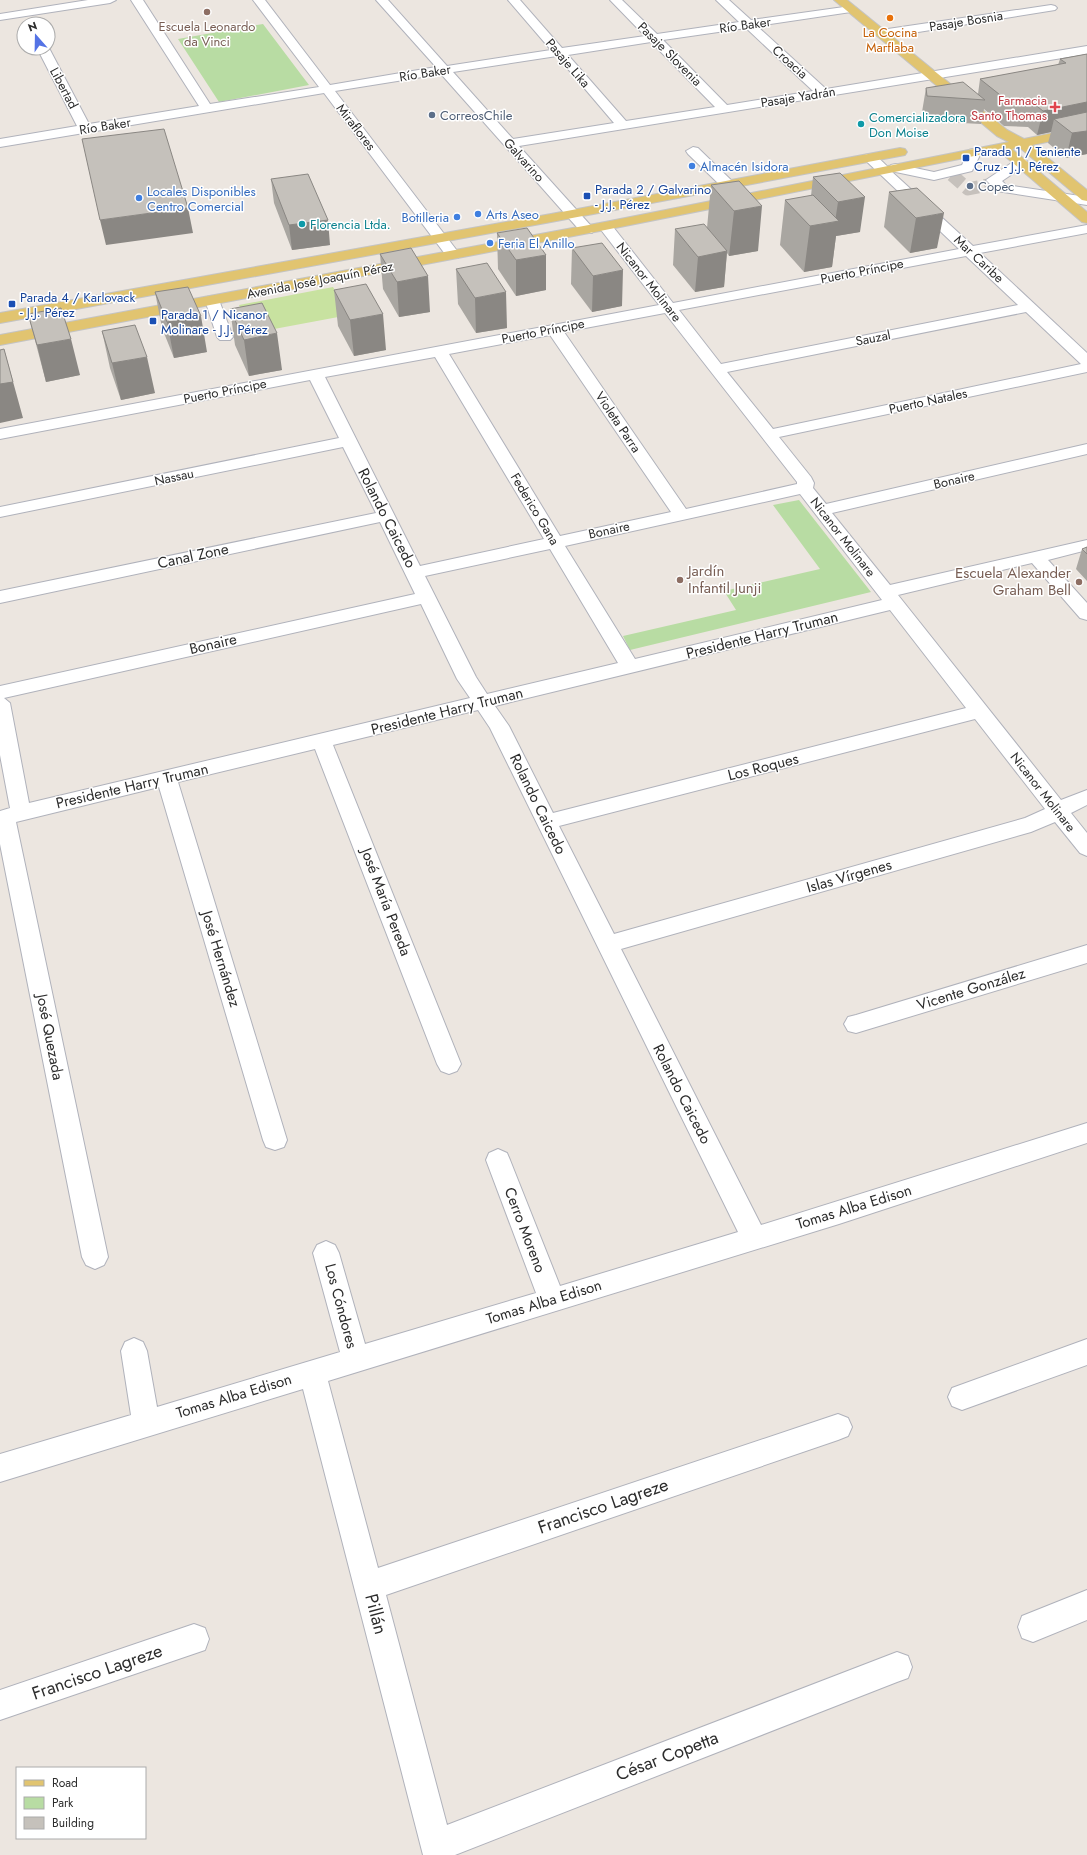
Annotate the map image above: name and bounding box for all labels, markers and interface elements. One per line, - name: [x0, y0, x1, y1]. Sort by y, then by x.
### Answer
- street label: Pasaje Bosnia: [928, 6, 1004, 36]
- marker: Escuela Leonardo da Vinci: [202, 7, 212, 17]
- street label: Río Baker: [718, 12, 773, 38]
- marker: La Cocina Marflaba: [885, 13, 895, 23]
- north arrow: [16, 16, 56, 56]
- place label: Escuela Leonardo da Vinci: [159, 17, 255, 51]
- text: N: [26, 18, 39, 36]
- street label: Pasaje Slovenia: [634, 18, 706, 90]
- place label: La Cocina Marflaba: [863, 23, 917, 57]
- street label: Pasaje Lika: [541, 34, 595, 92]
- street label: Croacia: [768, 41, 812, 83]
- street label: Río Baker: [398, 59, 453, 86]
- street label: Libertad: [45, 64, 83, 112]
- street label: Pasaje Yadrán: [759, 82, 837, 112]
- place label: Farmacia Santo Thomas: [971, 91, 1047, 125]
- street label: Miraflores: [332, 100, 380, 154]
- marker: Farmacia Santo Thomas: [1050, 102, 1060, 112]
- place label: CorreosChile: [440, 106, 513, 125]
- place label: Comercializadora Don Moise: [869, 108, 966, 142]
- marker: CorreosChile: [427, 110, 437, 120]
- street label: Río Baker: [78, 112, 133, 139]
- marker: Comercializadora Don Moise: [856, 119, 866, 129]
- street label: Galvarino: [499, 134, 549, 186]
- place label: Parada 1 / Teniente Cruz - J.J. Pérez: [974, 142, 1081, 176]
- marker: Parada 1 / Teniente Cruz - J.J. Pérez: [961, 153, 971, 163]
- place label: Almacén Isidora: [700, 157, 789, 176]
- marker: Almacén Isidora: [687, 161, 697, 171]
- place label: Copec: [978, 177, 1014, 196]
- place label: Parada 2 / Galvarino - J.J. Pérez: [595, 180, 711, 214]
- marker: Copec: [965, 181, 975, 191]
- place label: Locales Disponibles Centro Comercial: [147, 182, 256, 216]
- marker: Parada 2 / Galvarino - J.J. Pérez: [582, 191, 592, 201]
- marker: Locales Disponibles Centro Comercial: [134, 193, 144, 203]
- place label: Arts Aseo: [486, 205, 539, 224]
- place label: Botilleria: [401, 208, 449, 227]
- marker: Arts Aseo: [473, 209, 483, 219]
- marker: Botilleria: [452, 212, 462, 222]
- place label: Florencia Ltda.: [310, 215, 391, 234]
- marker: Florencia Ltda.: [297, 219, 307, 229]
- street label: Mar Caribe: [950, 231, 1008, 287]
- place label: Feria El Anillo: [498, 234, 575, 253]
- marker: Feria El Anillo: [485, 238, 495, 248]
- street label: Nicanor Molinare: [612, 238, 686, 326]
- street label: Puerto Príncipe: [819, 254, 905, 288]
- street label: Avenida José Joaquín Pérez: [245, 256, 395, 304]
- place label: Parada 4 / Karlovack - J.J. Pérez: [20, 288, 135, 322]
- marker: Parada 4 / Karlovack - J.J. Pérez: [7, 299, 17, 309]
- place label: Parada 1 / Nicanor Molinare - J.J. Pérez: [161, 305, 268, 339]
- street label: Puerto Príncipe: [500, 314, 586, 348]
- marker: Parada 1 / Nicanor Molinare - J.J. Pérez: [148, 316, 158, 326]
- street label: Sauzal: [854, 325, 892, 351]
- street label: Puerto Príncipe: [182, 374, 268, 408]
- street label: Puerto Natales: [887, 383, 969, 419]
- street label: Violeta Parra: [590, 388, 646, 456]
- street label: Nassau: [153, 464, 195, 490]
- street label: Rolando Caicedo: [352, 464, 422, 572]
- street label: Bonaire: [932, 466, 977, 494]
- street label: Federico Gana: [506, 469, 564, 549]
- street label: Nicanor Molinare: [806, 493, 880, 581]
- street label: Bonaire: [587, 516, 632, 544]
- street label: Canal Zone: [155, 538, 231, 574]
- place label: Jardín Infantil Junji: [686, 560, 761, 599]
- place label: Escuela Alexander Graham Bell: [955, 562, 1072, 601]
- marker: Jardín Infantil Junji: [675, 575, 685, 585]
- marker: Escuela Alexander Graham Bell: [1074, 577, 1084, 587]
- street label: Presidente Harry Truman: [684, 605, 840, 665]
- street label: Bonaire: [187, 628, 239, 660]
- street label: Presidente Harry Truman: [369, 681, 525, 741]
- street label: Los Roques: [725, 748, 801, 786]
- street label: Nicanor Molinare: [1006, 748, 1080, 836]
- street label: Rolando Caicedo: [504, 750, 572, 858]
- street label: Presidente Harry Truman: [54, 758, 210, 814]
- street label: José María Pereda: [355, 843, 417, 959]
- street label: Islas Vírgenes: [804, 853, 894, 899]
- street label: José Hernández: [195, 906, 246, 1010]
- street label: Vicente González: [914, 962, 1028, 1016]
- street label: José Quezada: [31, 990, 69, 1082]
- street label: Rolando Caicedo: [647, 1040, 717, 1148]
- street label: Tomas Alba Edison: [794, 1179, 914, 1235]
- street label: Cerro Moreno: [499, 1184, 551, 1276]
- street label: Los Cóndores: [319, 1261, 363, 1351]
- street label: Tomas Alba Edison: [484, 1274, 604, 1330]
- street label: Tomas Alba Edison: [174, 1368, 294, 1424]
- street label: Francisco Lagreze: [534, 1471, 672, 1541]
- street label: Pillán: [358, 1591, 394, 1637]
- street label: Francisco Lagreze: [28, 1637, 166, 1707]
- street label: César Copetta: [612, 1724, 722, 1788]
- legend: [16, 1767, 146, 1839]
- text: Road: [52, 1774, 78, 1792]
- text: Park: [52, 1794, 74, 1812]
- text: Building: [52, 1814, 94, 1832]

